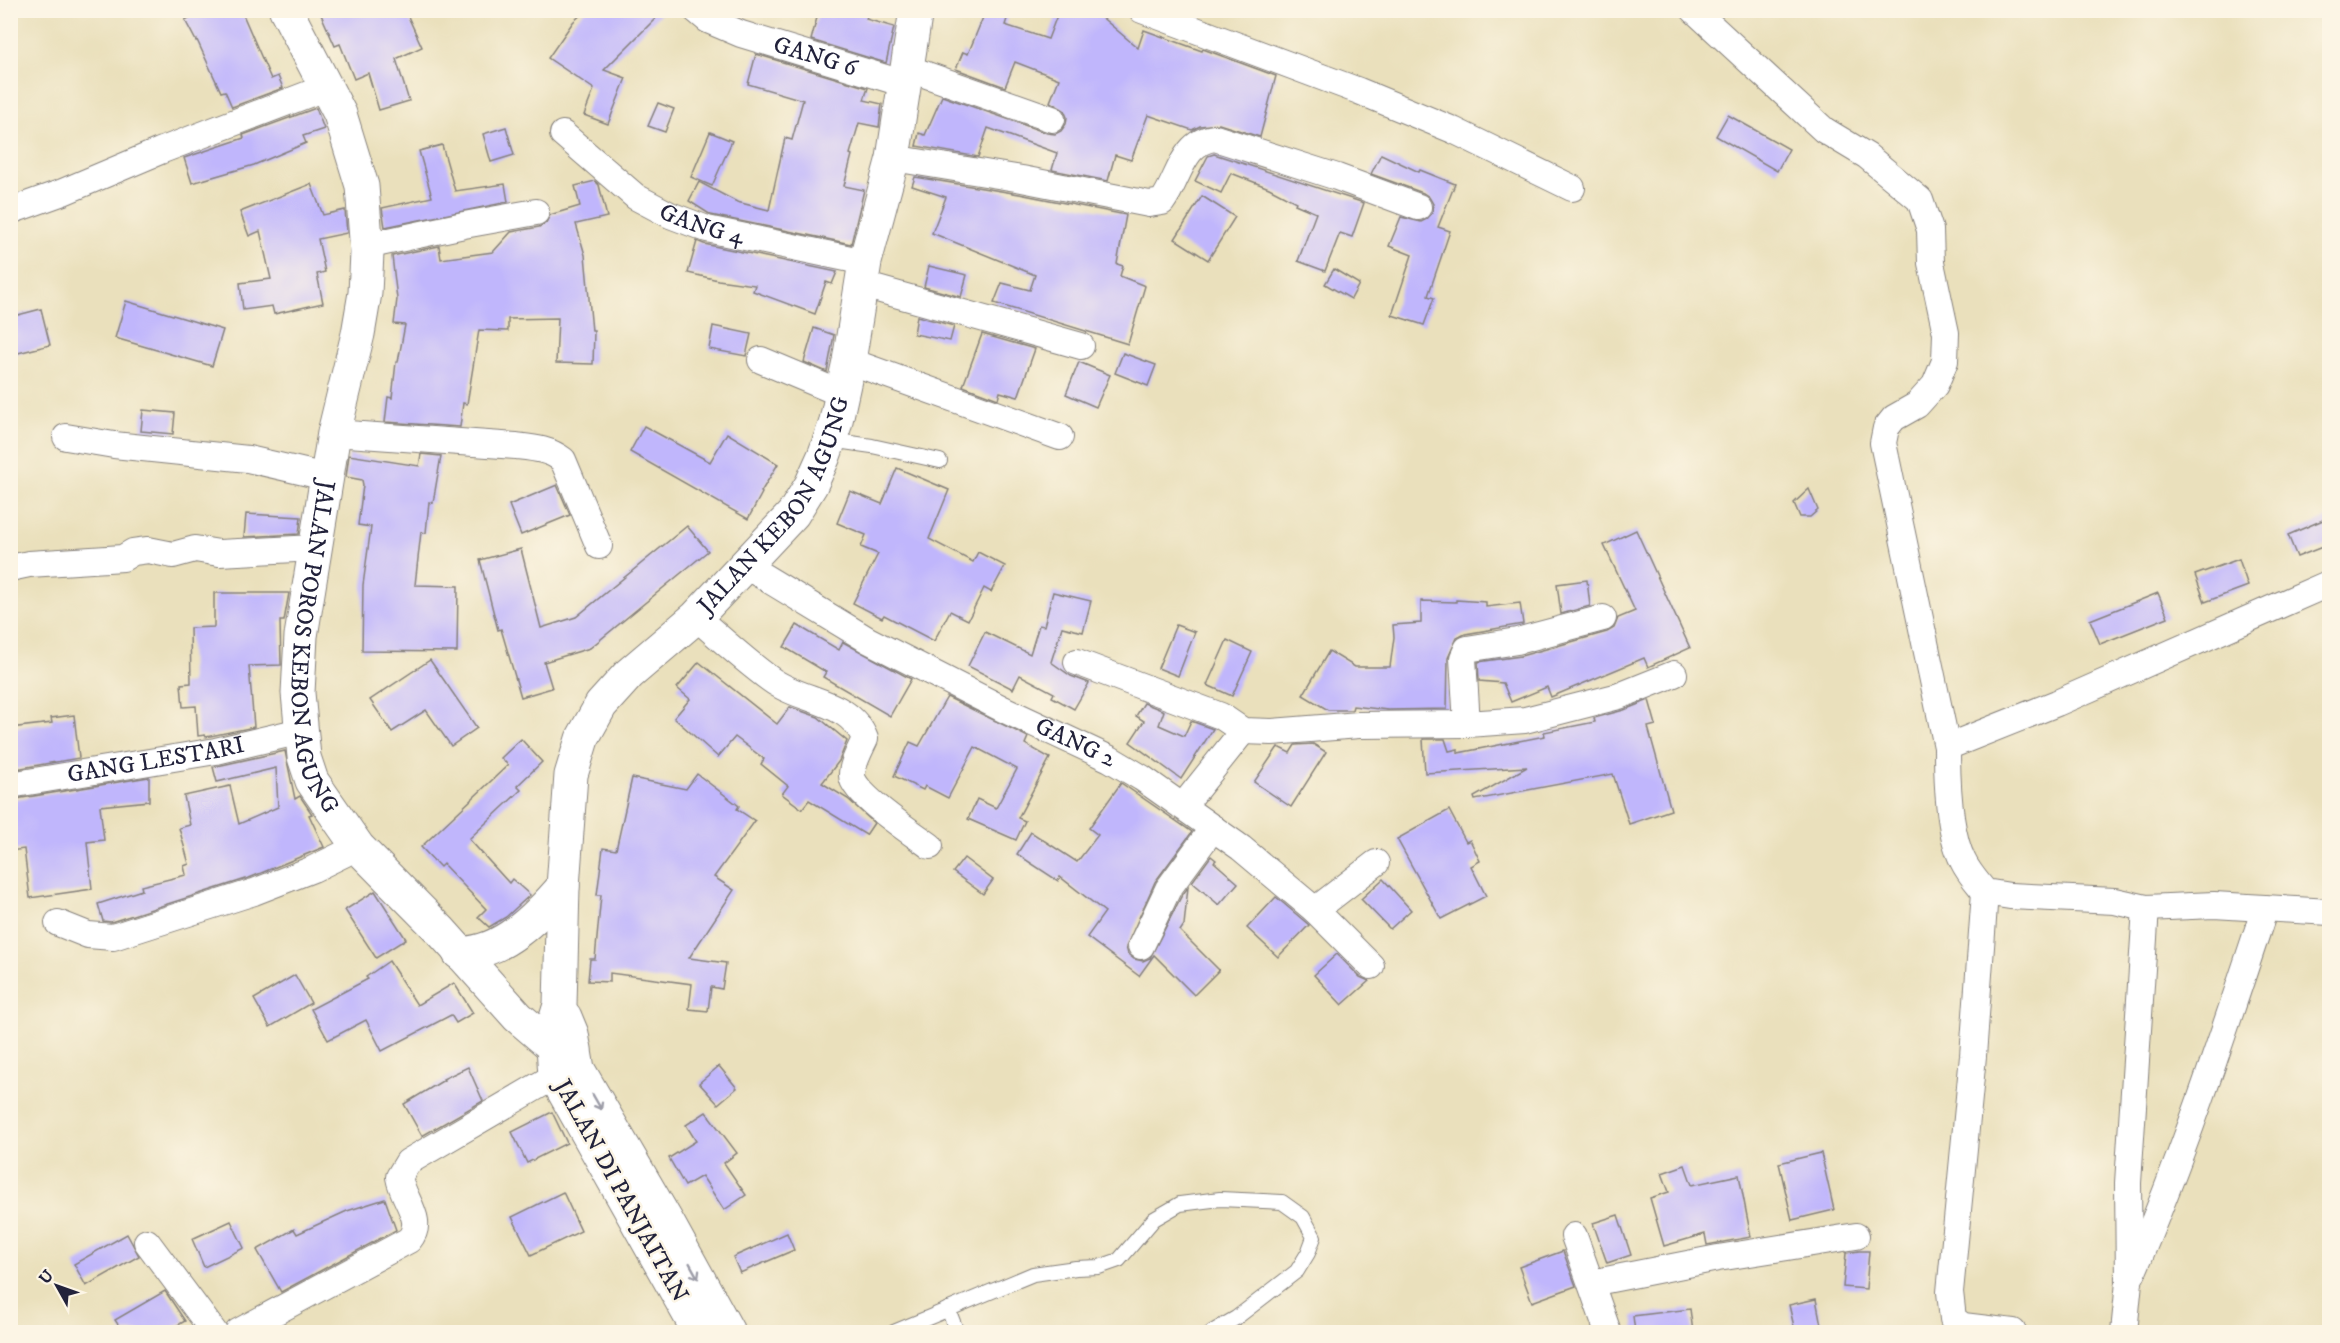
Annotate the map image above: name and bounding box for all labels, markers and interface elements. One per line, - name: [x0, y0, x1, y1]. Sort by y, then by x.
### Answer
- street label: GANG 6: [770, 30, 862, 84]
- street label: GANG 4: [654, 197, 748, 252]
- street label: JALAN KEBON AGUNG: [690, 393, 856, 622]
- street label: JALAN POROS KEBON AGUNG: [283, 476, 346, 820]
- street label: GANG 2: [1030, 711, 1120, 774]
- street label: GANG LESTARI: [65, 730, 247, 790]
- street label: JALAN DI PANJAITAN: [546, 1073, 695, 1308]
- one-way arrow: [591, 1093, 603, 1110]
- north arrow: [27, 1256, 87, 1316]
- one-way arrow: [688, 1262, 700, 1279]
- text: U: [35, 1265, 58, 1288]

